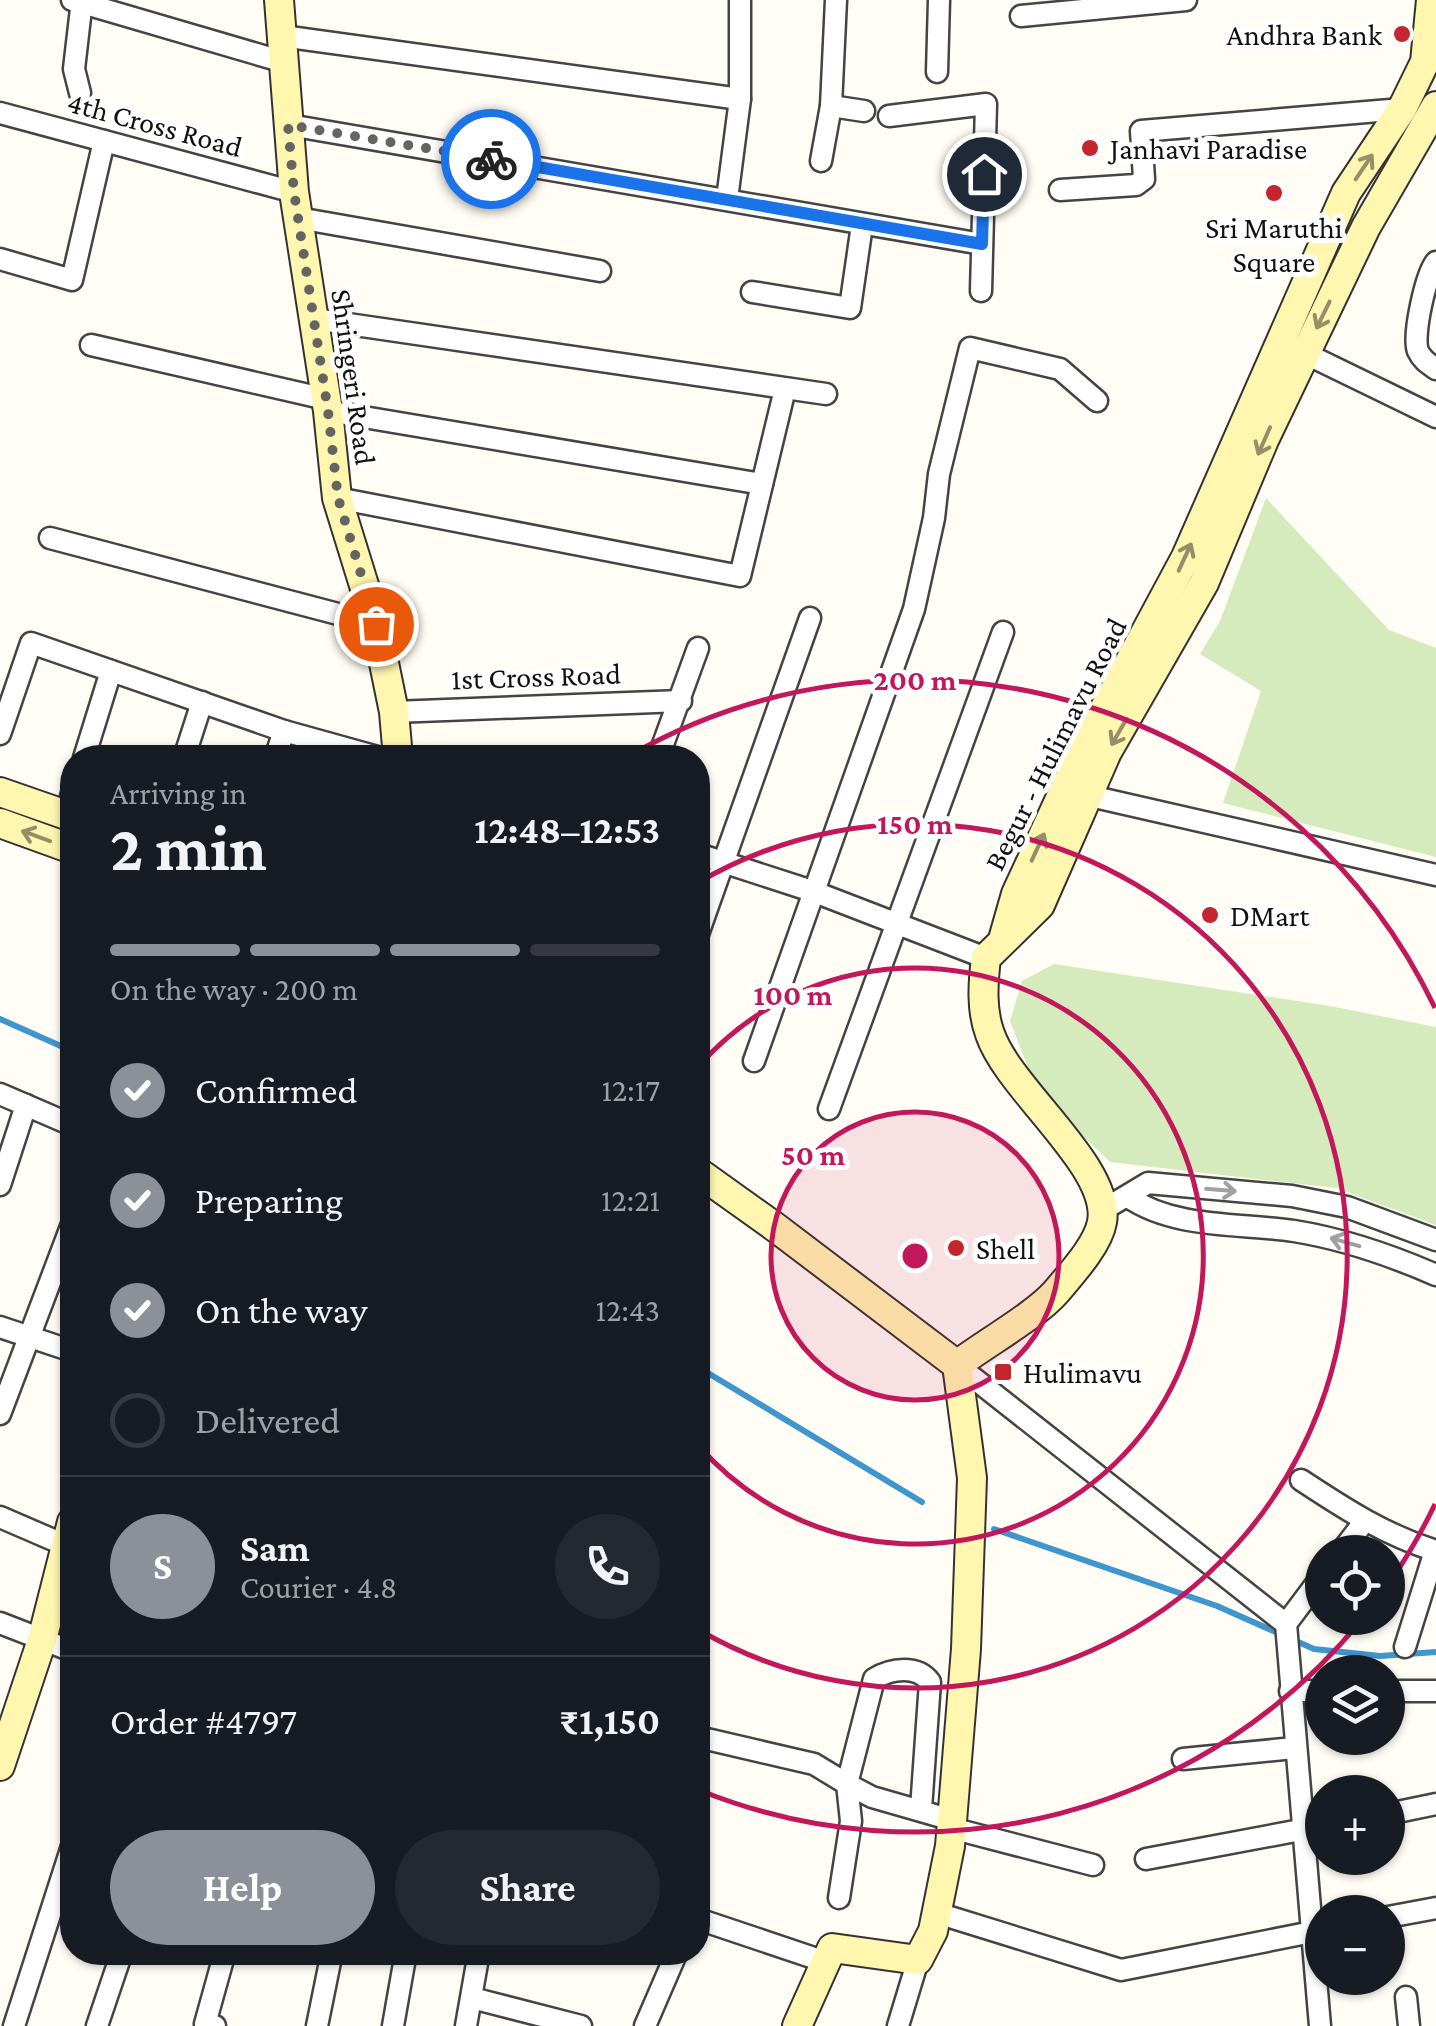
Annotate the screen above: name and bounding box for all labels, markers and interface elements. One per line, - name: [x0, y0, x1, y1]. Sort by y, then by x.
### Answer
- place label: Andhra Bank: [1227, 18, 1383, 51]
- marker: Andhra Bank: [1391, 23, 1413, 45]
- street label: 4th Cross Road: [64, 85, 246, 163]
- courier: [441, 109, 541, 209]
- icon: bike: [464, 132, 519, 187]
- pin: [942, 132, 1027, 217]
- place label: Janhavi Paradise: [1107, 132, 1307, 165]
- marker: Janhavi Paradise: [1079, 137, 1101, 159]
- icon: home: [957, 147, 1012, 202]
- one-way arrow: [1353, 153, 1374, 181]
- marker: Sri Maruthi Square: [1263, 182, 1285, 204]
- place label: Sri Maruthi Square: [1205, 211, 1343, 279]
- street label: Shringeri Road: [324, 287, 383, 467]
- one-way arrow: [1313, 299, 1332, 329]
- one-way arrow: [1254, 425, 1272, 456]
- one-way arrow: [1177, 543, 1196, 573]
- pin: [334, 582, 419, 667]
- icon: bag: [349, 597, 404, 652]
- street label: Begur - Hulimavu Road: [977, 612, 1134, 876]
- street label: 1st Cross Road: [451, 657, 622, 695]
- text: 200 m: [874, 663, 957, 696]
- one-way arrow: [1109, 717, 1129, 745]
- text: Arriving in: [110, 775, 247, 811]
- text: 150 m: [877, 807, 953, 840]
- text: 12:48–12:53: [474, 809, 660, 851]
- text: 2 min: [110, 812, 267, 884]
- one-way arrow: [22, 826, 53, 844]
- one-way arrow: [1029, 833, 1048, 863]
- place label: DMart: [1230, 899, 1310, 932]
- marker: DMart: [1199, 904, 1221, 926]
- text: On the way · 200 m: [110, 971, 358, 1007]
- text: 100 m: [754, 978, 833, 1011]
- icon: check: [110, 1063, 165, 1118]
- text: Confirmed: [195, 1069, 358, 1111]
- text: 12:17: [601, 1072, 660, 1108]
- text: 50 m: [781, 1138, 846, 1171]
- icon: check: [110, 1173, 165, 1228]
- text: Preparing: [195, 1179, 343, 1221]
- one-way arrow: [1204, 1180, 1236, 1199]
- text: 12:21: [601, 1182, 660, 1218]
- one-way arrow: [1329, 1231, 1361, 1250]
- place label: Shell: [976, 1232, 1035, 1265]
- marker: Shell: [945, 1237, 967, 1259]
- centre of rings: [897, 1238, 933, 1274]
- icon: check: [110, 1283, 165, 1338]
- text: On the way: [195, 1289, 367, 1331]
- text: 12:43: [596, 1292, 660, 1328]
- place label: Hulimavu: [1023, 1356, 1142, 1389]
- marker: Hulimavu: [992, 1361, 1014, 1383]
- text: Delivered: [195, 1399, 340, 1441]
- button: phone: [555, 1514, 660, 1619]
- text: Sam: [240, 1527, 310, 1569]
- map controls: [1305, 1535, 1405, 1995]
- button: locate: [1305, 1535, 1405, 1635]
- text: S: [153, 1545, 172, 1587]
- text: Courier · 4.8: [240, 1569, 397, 1605]
- button: layers: [1305, 1655, 1405, 1755]
- text: Order #4797: [110, 1700, 297, 1742]
- text: ₹1,150: [559, 1700, 660, 1742]
- button: +: [1305, 1775, 1405, 1875]
- button: Help: [110, 1830, 375, 1945]
- button: Share: [395, 1830, 660, 1945]
- button: −: [1305, 1895, 1405, 1995]

